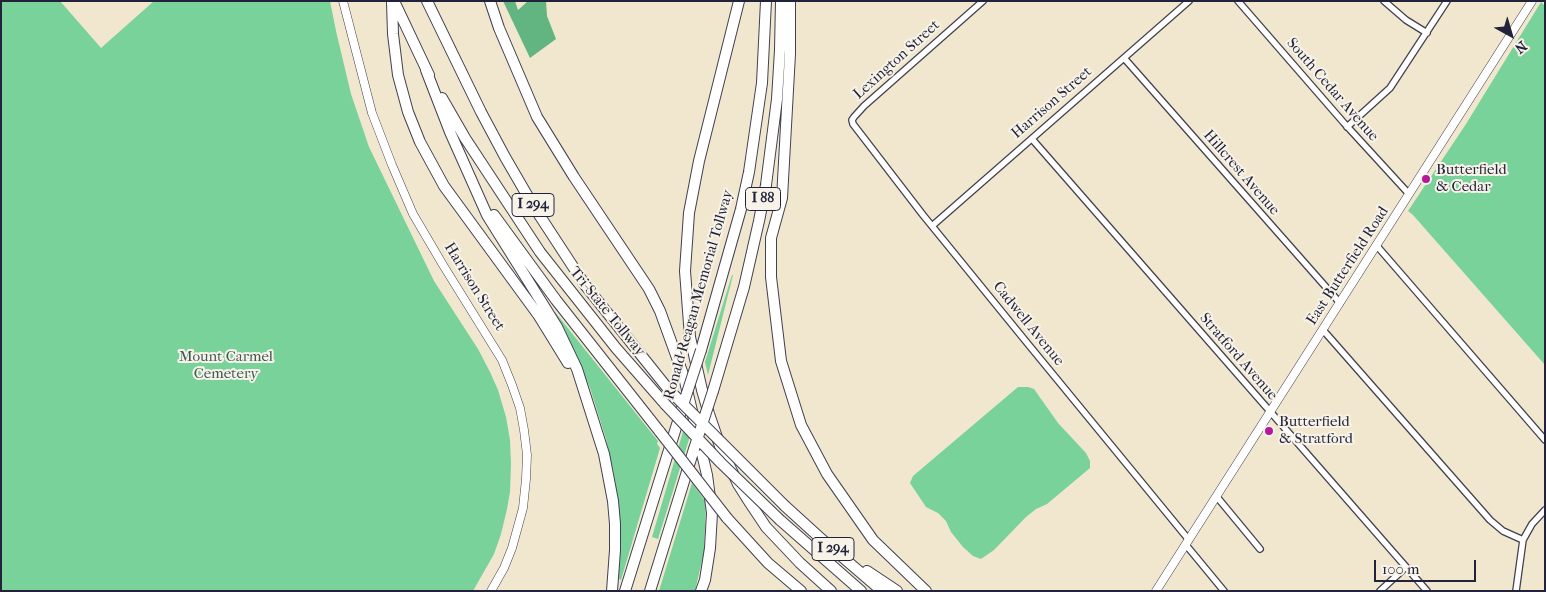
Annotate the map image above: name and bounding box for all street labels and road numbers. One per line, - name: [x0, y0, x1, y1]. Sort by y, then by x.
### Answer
- street label: Lexington Street: [850, 17, 944, 103]
- street label: South Cedar Avenue: [1282, 35, 1382, 145]
- street label: Harrison Street: [1008, 63, 1096, 143]
- street label: Hillcrest Avenue: [1199, 127, 1283, 219]
- street label: Ronald Reagan Memorial Tollway: [660, 188, 738, 402]
- road number: I 88: [746, 188, 780, 210]
- road number: I 294: [512, 194, 554, 216]
- street label: East Butterfield Road: [1303, 203, 1393, 329]
- street label: Harrison Street: [440, 240, 508, 334]
- street label: Tri-State Tollway: [565, 264, 649, 360]
- street label: Cadwell Avenue: [989, 278, 1067, 370]
- street label: Stratford Avenue: [1195, 310, 1281, 404]
- road number: I 294: [812, 538, 854, 560]

